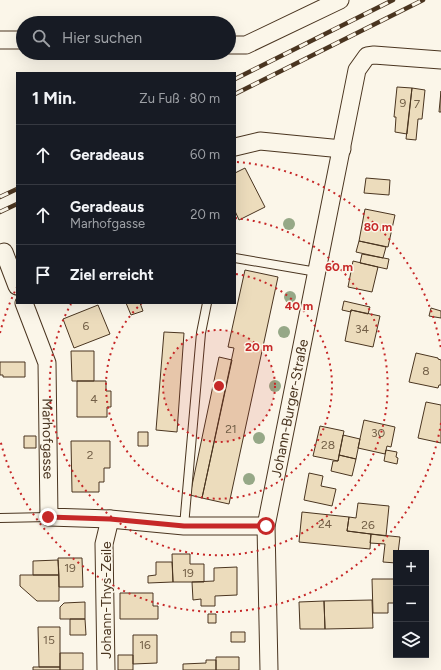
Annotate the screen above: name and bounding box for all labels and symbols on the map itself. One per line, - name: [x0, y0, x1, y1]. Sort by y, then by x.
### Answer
- house number: 9: [400, 96, 407, 110]
- house number: 7: [414, 97, 421, 111]
- text: 80 m: [364, 220, 392, 234]
- text: 60 m: [325, 260, 353, 274]
- text: 40 m: [285, 299, 313, 313]
- house number: 6: [83, 319, 90, 333]
- house number: 34: [355, 322, 370, 336]
- street label: Johann-Burger-Straße: [268, 337, 312, 479]
- text: 20 m: [245, 340, 273, 354]
- house number: 8: [422, 364, 430, 378]
- centre of rings: [212, 379, 226, 393]
- house number: 4: [90, 392, 98, 406]
- street label: Marhofgasse: [38, 398, 57, 480]
- house number: 21: [225, 422, 237, 436]
- house number: 30: [371, 426, 385, 440]
- house number: 28: [321, 438, 335, 452]
- house number: 2: [87, 448, 93, 462]
- route end: [39, 508, 57, 526]
- route start: [257, 517, 275, 535]
- house number: 24: [318, 517, 333, 531]
- house number: 26: [361, 518, 375, 532]
- street label: Johann-Thys-Zeile: [98, 541, 115, 659]
- house number: 19: [64, 561, 76, 575]
- house number: 19: [182, 566, 194, 580]
- house number: 15: [43, 633, 55, 647]
- house number: 16: [139, 638, 151, 652]

